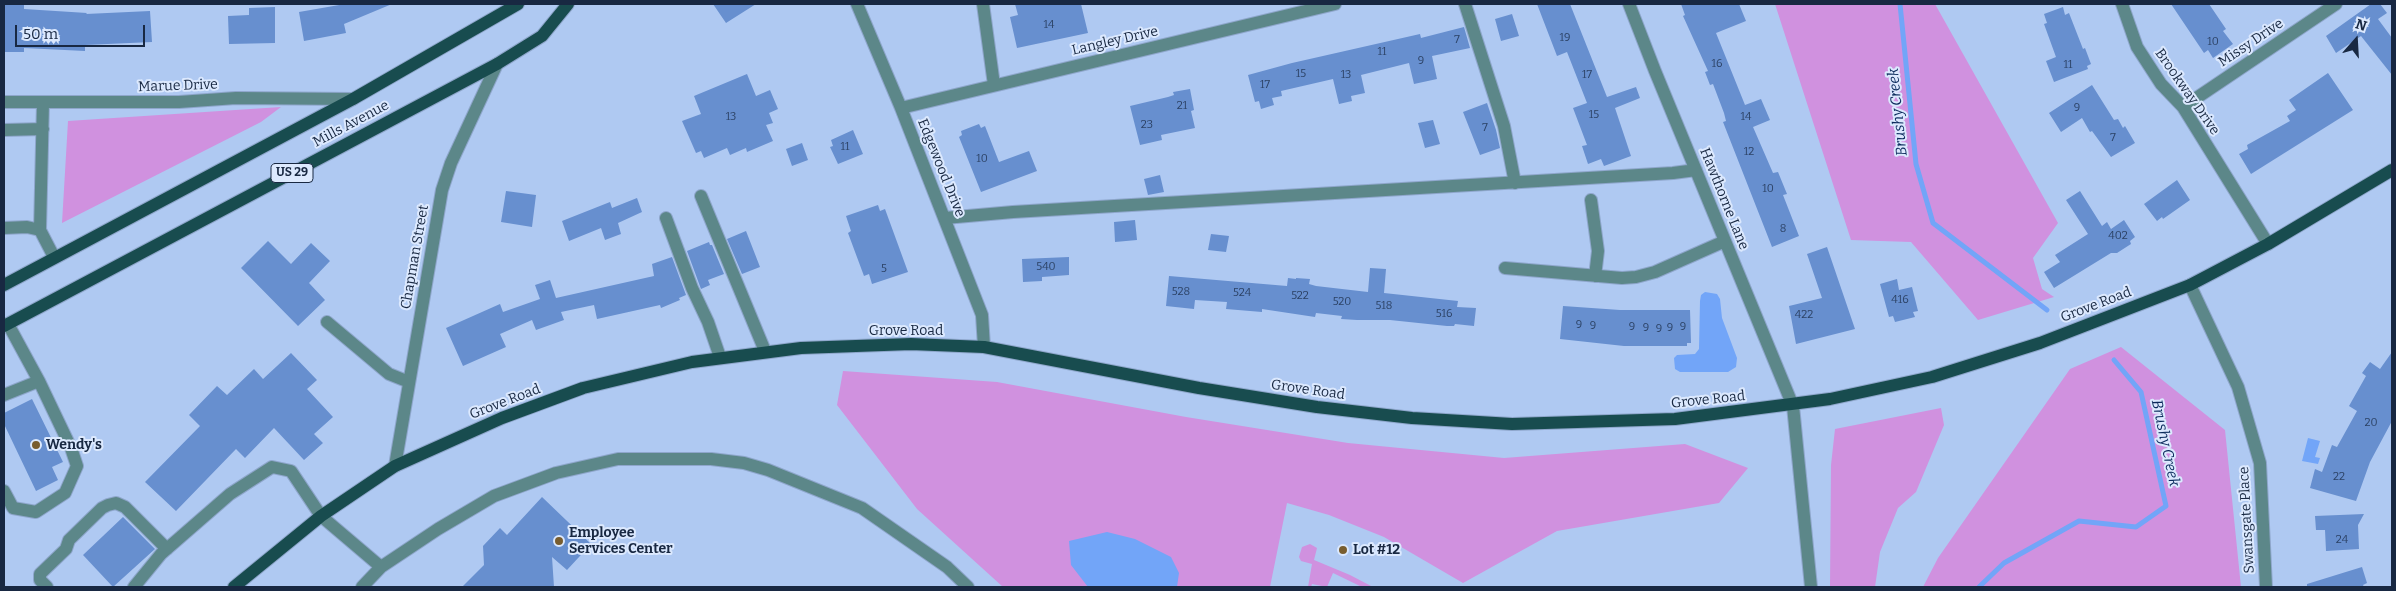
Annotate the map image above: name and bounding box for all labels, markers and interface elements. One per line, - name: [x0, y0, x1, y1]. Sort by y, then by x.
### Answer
- scale bar: [18, 15, 148, 47]
- street label: Missy Drive: [2215, 15, 2287, 71]
- north arrow: [2331, 15, 2381, 65]
- text: N: [2353, 16, 2369, 35]
- house number: 14: [1044, 18, 1054, 32]
- street label: Langley Drive: [1070, 23, 1160, 59]
- text: 50 m: [23, 25, 58, 43]
- house number: 19: [1560, 31, 1570, 45]
- house number: 7: [1454, 33, 1460, 47]
- house number: 10: [2207, 35, 2219, 49]
- house number: 11: [1378, 45, 1386, 59]
- street label: Brookway Drive: [2151, 46, 2223, 138]
- house number: 9: [1418, 54, 1424, 68]
- house number: 16: [1712, 57, 1722, 71]
- house number: 11: [2064, 58, 2072, 72]
- house number: 15: [1296, 67, 1306, 81]
- water label: Brushy Creek: [1884, 67, 1912, 157]
- house number: 13: [1341, 68, 1351, 82]
- house number: 17: [1582, 68, 1592, 82]
- street label: Marue Drive: [138, 76, 218, 96]
- house number: 17: [1260, 78, 1270, 92]
- street label: Mills Avenue: [310, 97, 392, 151]
- house number: 21: [1177, 99, 1187, 113]
- house number: 9: [2074, 101, 2080, 115]
- house number: 15: [1589, 108, 1599, 122]
- house number: 13: [726, 110, 736, 124]
- house number: 14: [1741, 110, 1751, 124]
- street label: Edgewood Drive: [914, 116, 968, 220]
- house number: 23: [1141, 118, 1153, 132]
- house number: 7: [1482, 121, 1488, 135]
- house number: 7: [2110, 131, 2116, 145]
- house number: 11: [841, 140, 849, 154]
- house number: 12: [1744, 145, 1754, 159]
- street label: Hawthorne Lane: [1696, 146, 1752, 252]
- house number: 10: [976, 152, 988, 166]
- road number: US 29: [271, 164, 313, 182]
- house number: 10: [1762, 182, 1774, 196]
- street label: Chapman Street: [398, 204, 432, 310]
- house number: 8: [1780, 222, 1786, 236]
- house number: 402: [2108, 229, 2128, 243]
- house number: 540: [1036, 260, 1056, 274]
- house number: 5: [881, 262, 887, 276]
- street label: Grove Road: [2058, 284, 2134, 326]
- house number: 528: [1172, 285, 1190, 299]
- house number: 524: [1233, 286, 1251, 300]
- house number: 522: [1291, 289, 1309, 303]
- house number: 416: [1891, 293, 1909, 307]
- house number: 520: [1333, 295, 1351, 309]
- house number: 518: [1376, 299, 1392, 313]
- house number: 516: [1436, 307, 1452, 321]
- house number: 422: [1795, 308, 1813, 322]
- house number: 9: [1576, 318, 1582, 332]
- house number: 9: [1590, 319, 1596, 333]
- house number: 9: [1629, 320, 1635, 334]
- house number: 9: [1680, 320, 1686, 334]
- house number: 9: [1643, 321, 1649, 335]
- house number: 9: [1667, 321, 1673, 335]
- house number: 9: [1656, 322, 1662, 336]
- street label: Grove Road: [869, 323, 943, 339]
- street label: Grove Road: [1270, 376, 1346, 404]
- street label: Grove Road: [467, 381, 543, 423]
- street label: Grove Road: [1670, 388, 1746, 412]
- water label: Brushy Creek: [2147, 398, 2183, 488]
- house number: 20: [2364, 416, 2378, 430]
- place label: Wendy's: [46, 437, 102, 453]
- marker: Wendy's: [30, 439, 42, 451]
- street label: Swansgate Place: [2236, 466, 2258, 574]
- house number: 22: [2333, 470, 2345, 484]
- place label: Employee Services Center: [569, 525, 673, 558]
- house number: 24: [2336, 533, 2348, 547]
- marker: Employee Services Center: [553, 535, 565, 547]
- place label: Lot #12: [1353, 542, 1400, 558]
- marker: Lot #12: [1337, 544, 1349, 556]

